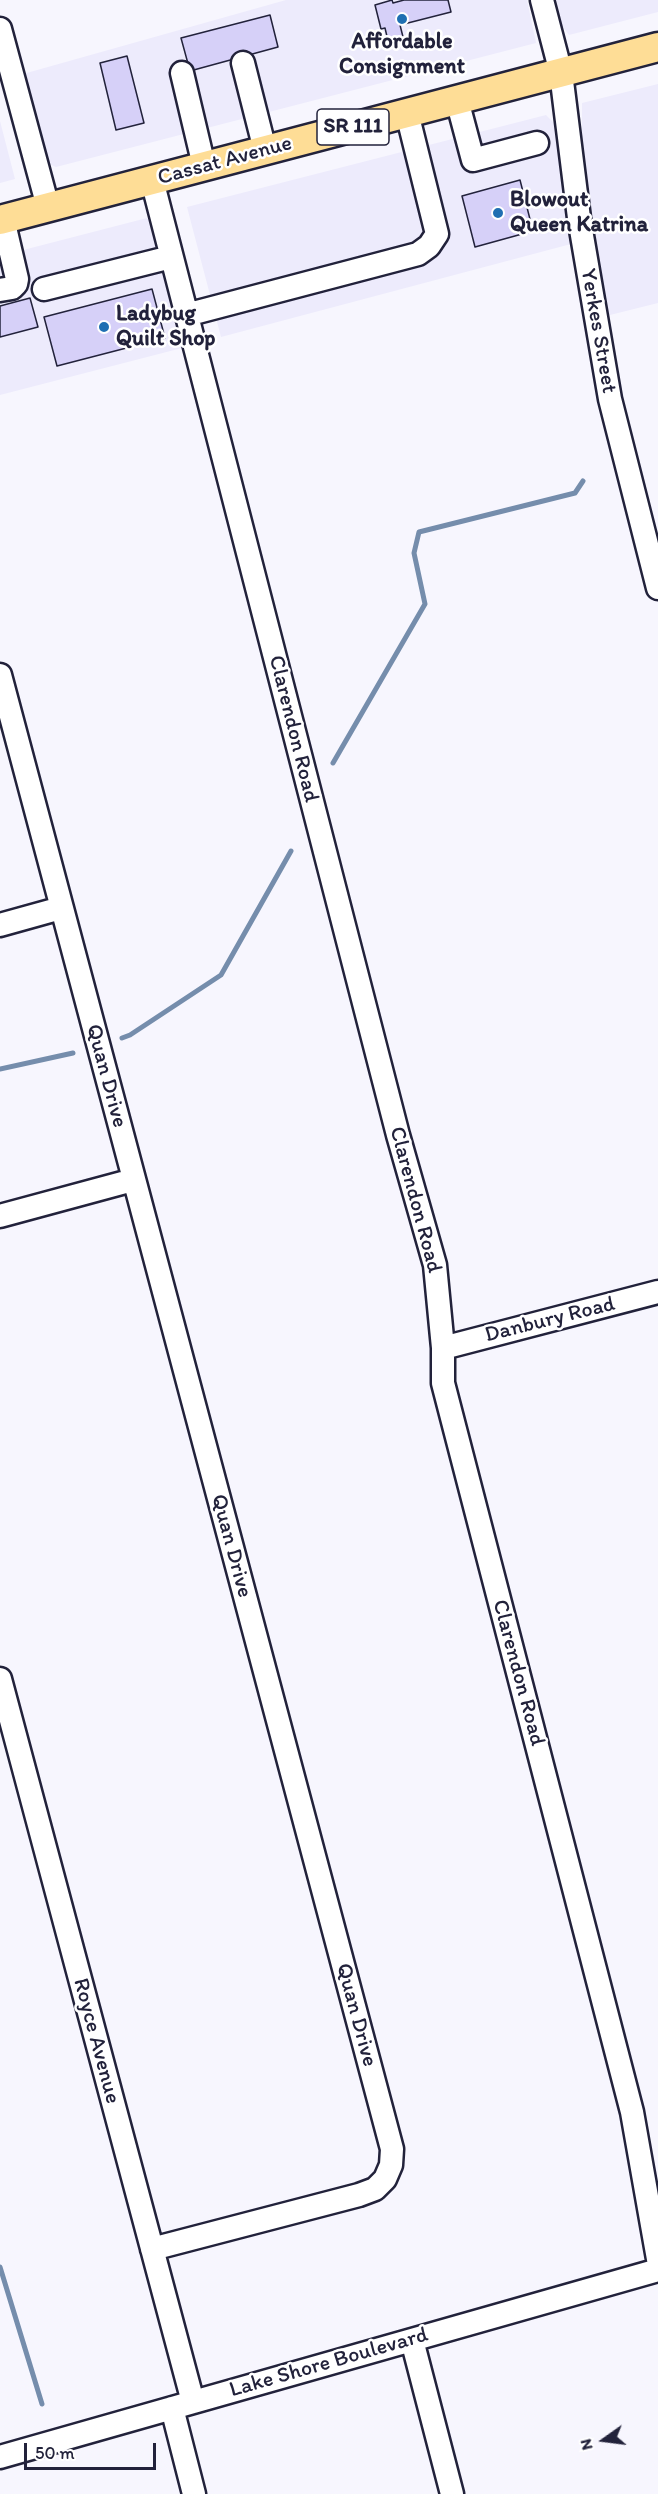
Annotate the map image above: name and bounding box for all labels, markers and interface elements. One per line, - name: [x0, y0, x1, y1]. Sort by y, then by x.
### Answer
- marker: Affordable Consignment: [395, 12, 409, 26]
- place label: Affordable Consignment: [339, 29, 465, 80]
- road number: SR 111: [317, 109, 389, 145]
- street label: Cassat Avenue: [155, 130, 295, 192]
- place label: Blowout Queen Katrina: [510, 187, 648, 238]
- marker: Blowout Queen Katrina: [491, 206, 505, 220]
- street label: Yerkes Street: [574, 266, 622, 396]
- place label: Ladybug Quilt Shop: [116, 301, 215, 352]
- marker: Ladybug Quilt Shop: [97, 320, 111, 334]
- street label: Clarendon Road: [262, 653, 324, 805]
- street label: Quan Drive: [80, 1021, 132, 1131]
- street label: Clarendon Road: [383, 1124, 447, 1276]
- street label: Danbury Road: [482, 1291, 618, 1349]
- street label: Quan Drive: [205, 1491, 257, 1601]
- street label: Clarendon Road: [486, 1597, 550, 1749]
- street label: Quan Drive: [330, 1960, 382, 2070]
- street label: Royce Avenue: [67, 1975, 125, 2107]
- street label: Lake Shore Boulevard: [227, 2322, 431, 2404]
- north arrow: [574, 2410, 634, 2470]
- scale bar: [27, 2431, 159, 2469]
- text: N: [576, 2437, 597, 2452]
- text: 50 m: [35, 2442, 75, 2464]

